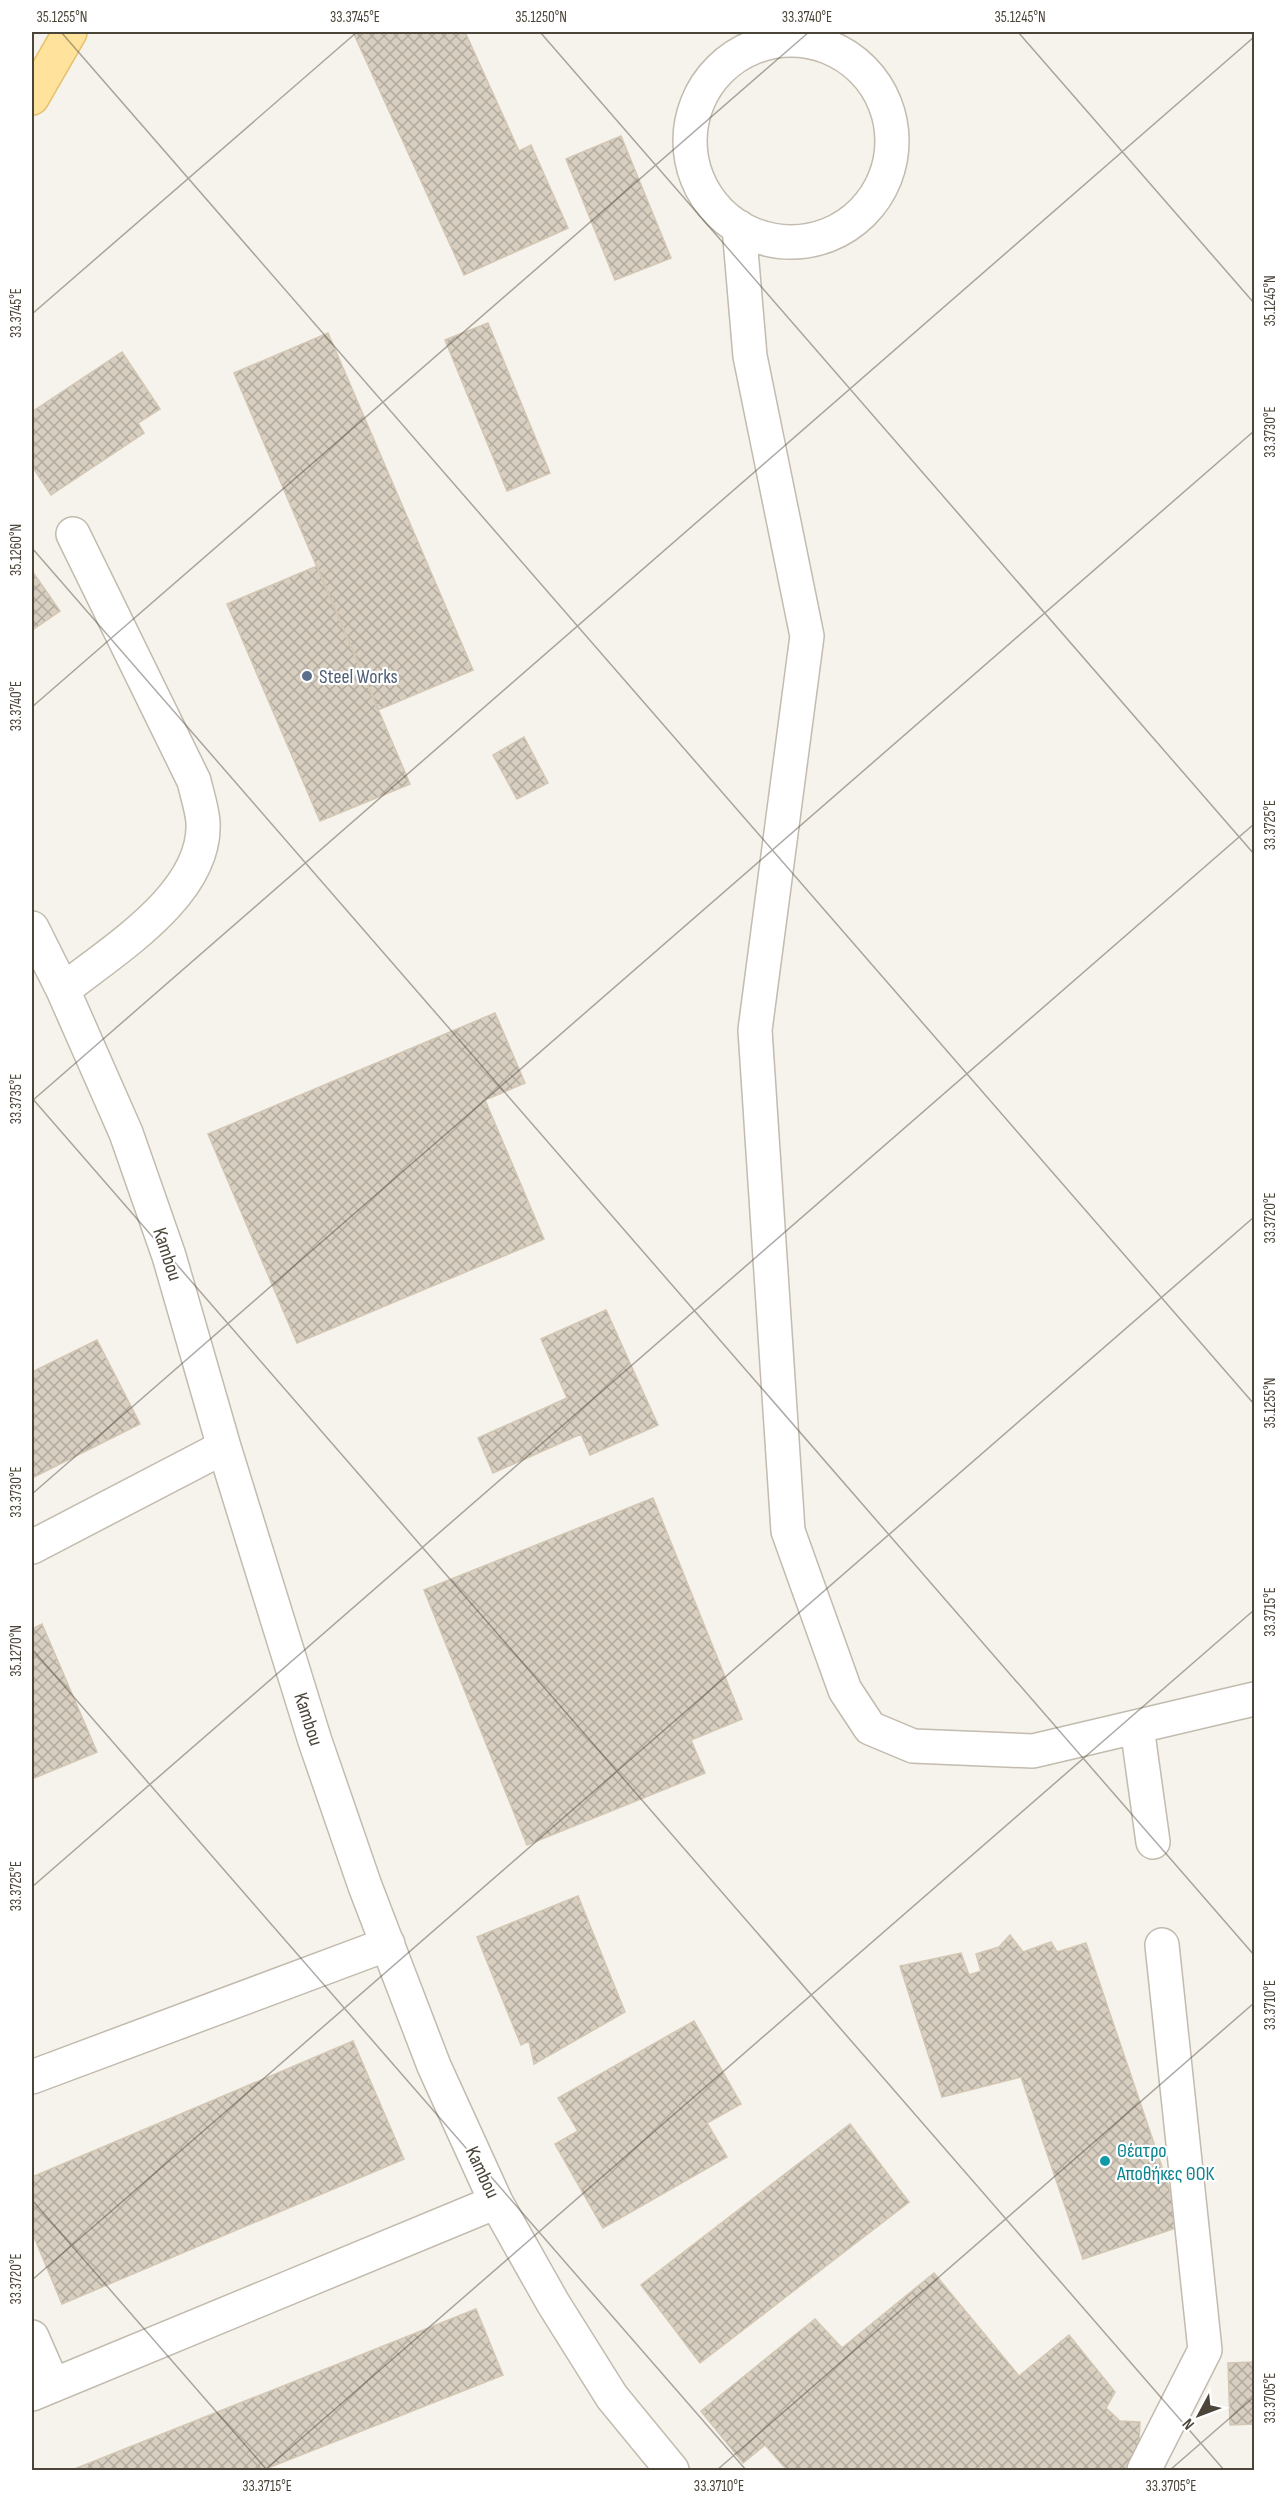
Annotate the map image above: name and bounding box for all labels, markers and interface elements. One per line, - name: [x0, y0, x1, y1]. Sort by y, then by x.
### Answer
- text: 35.1255°N: [37, 8, 88, 27]
- text: 33.3745°E: [330, 8, 380, 27]
- text: 35.1250°N: [515, 8, 567, 27]
- text: 33.3740°E: [782, 8, 832, 27]
- text: 35.1245°N: [994, 8, 1046, 27]
- text: 35.1245°N: [1261, 275, 1280, 327]
- text: 33.3745°E: [7, 288, 26, 338]
- text: 33.3730°E: [1261, 406, 1280, 458]
- text: 35.1260°N: [7, 524, 26, 576]
- place label: Steel Works: [319, 665, 398, 689]
- marker: Steel Works: [300, 669, 314, 683]
- text: 33.3740°E: [7, 681, 26, 731]
- text: 33.3725°E: [1261, 800, 1280, 850]
- text: 33.3735°E: [7, 1074, 26, 1124]
- text: 33.3720°E: [1261, 1192, 1280, 1244]
- street label: Kambou: [147, 1225, 187, 1284]
- text: 35.1255°N: [1261, 1378, 1280, 1429]
- text: 33.3730°E: [7, 1466, 26, 1518]
- text: 33.3715°E: [1261, 1587, 1280, 1637]
- text: 35.1270°N: [7, 1625, 26, 1677]
- street label: Kambou: [288, 1690, 328, 1749]
- text: 33.3725°E: [7, 1861, 26, 1911]
- text: 33.3710°E: [1261, 1980, 1280, 2030]
- place label: Θέατρο Αποθήκες ΘΟΚ: [1116, 2139, 1215, 2186]
- street label: Kambou: [460, 2143, 504, 2202]
- marker: Θέατρο Αποθήκες ΘΟΚ: [1098, 2154, 1112, 2168]
- text: 33.3720°E: [7, 2253, 26, 2305]
- text: 33.3705°E: [1261, 2372, 1280, 2424]
- north arrow: [1169, 2385, 1229, 2445]
- text: N: [1179, 2414, 1199, 2433]
- text: 33.3715°E: [242, 2477, 292, 2496]
- text: 33.3710°E: [694, 2477, 744, 2496]
- text: 33.3705°E: [1145, 2477, 1197, 2496]

